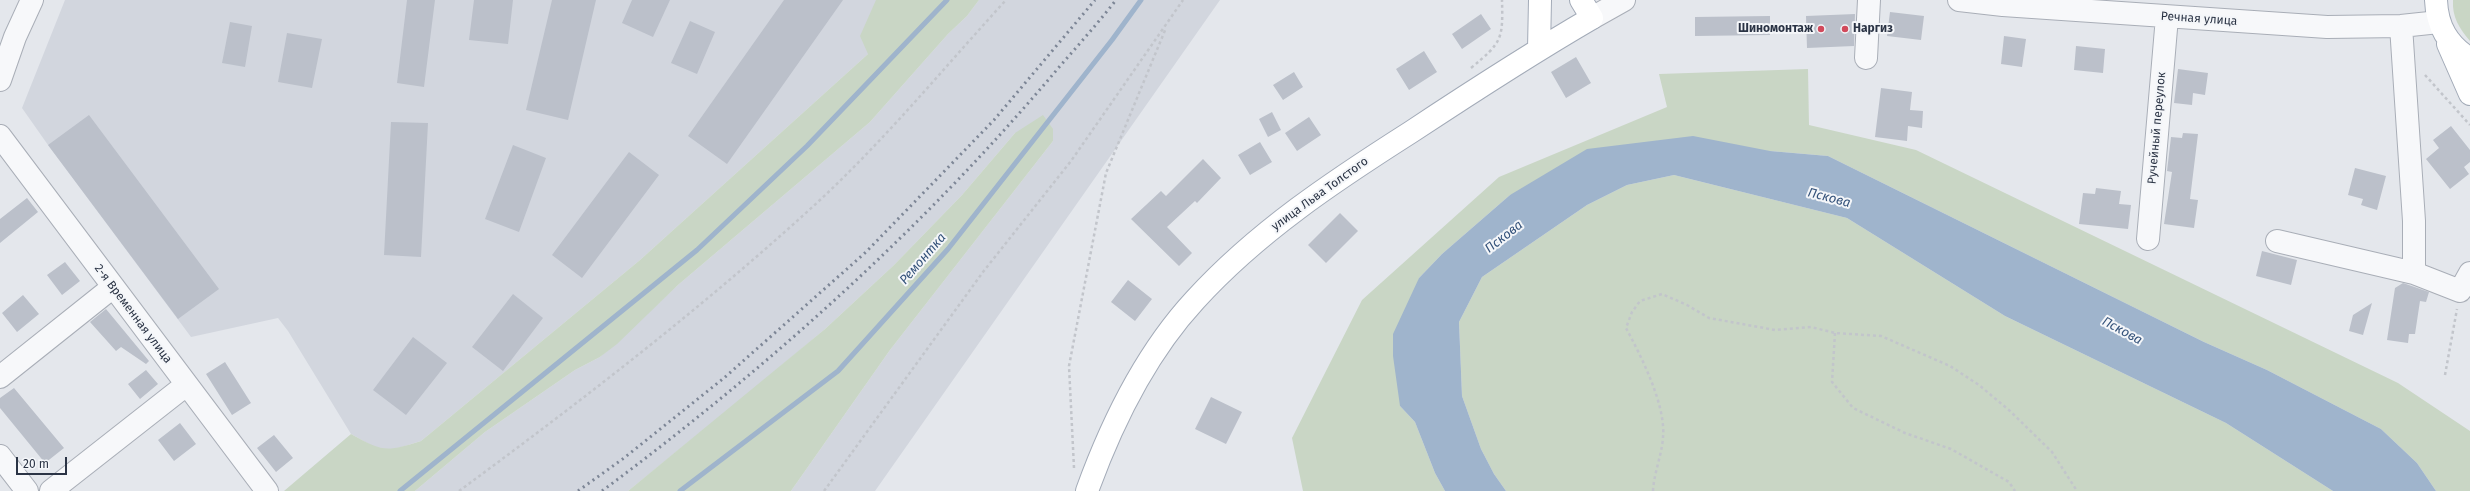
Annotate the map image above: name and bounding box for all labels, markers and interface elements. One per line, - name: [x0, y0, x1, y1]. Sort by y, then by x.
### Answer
- street label: Речная улица: [2160, 9, 2238, 29]
- place label: Шиномонтаж: [1738, 22, 1813, 36]
- place label: Наргиз: [1853, 22, 1893, 36]
- marker: Шиномонтаж: [1816, 24, 1826, 34]
- marker: Наргиз: [1840, 24, 1850, 34]
- street label: Ручейный переулок: [2145, 71, 2169, 185]
- street label: улица Льва Толстого: [1269, 154, 1371, 234]
- water label: Пскова: [1806, 185, 1852, 211]
- water label: Пскова: [1482, 217, 1526, 257]
- water label: Ремонтка: [897, 230, 949, 288]
- street label: 2-я Временная улица: [91, 262, 175, 366]
- water label: Пскова: [2099, 314, 2145, 348]
- scale bar: [18, 449, 69, 475]
- text: 20 m: [23, 457, 49, 471]

